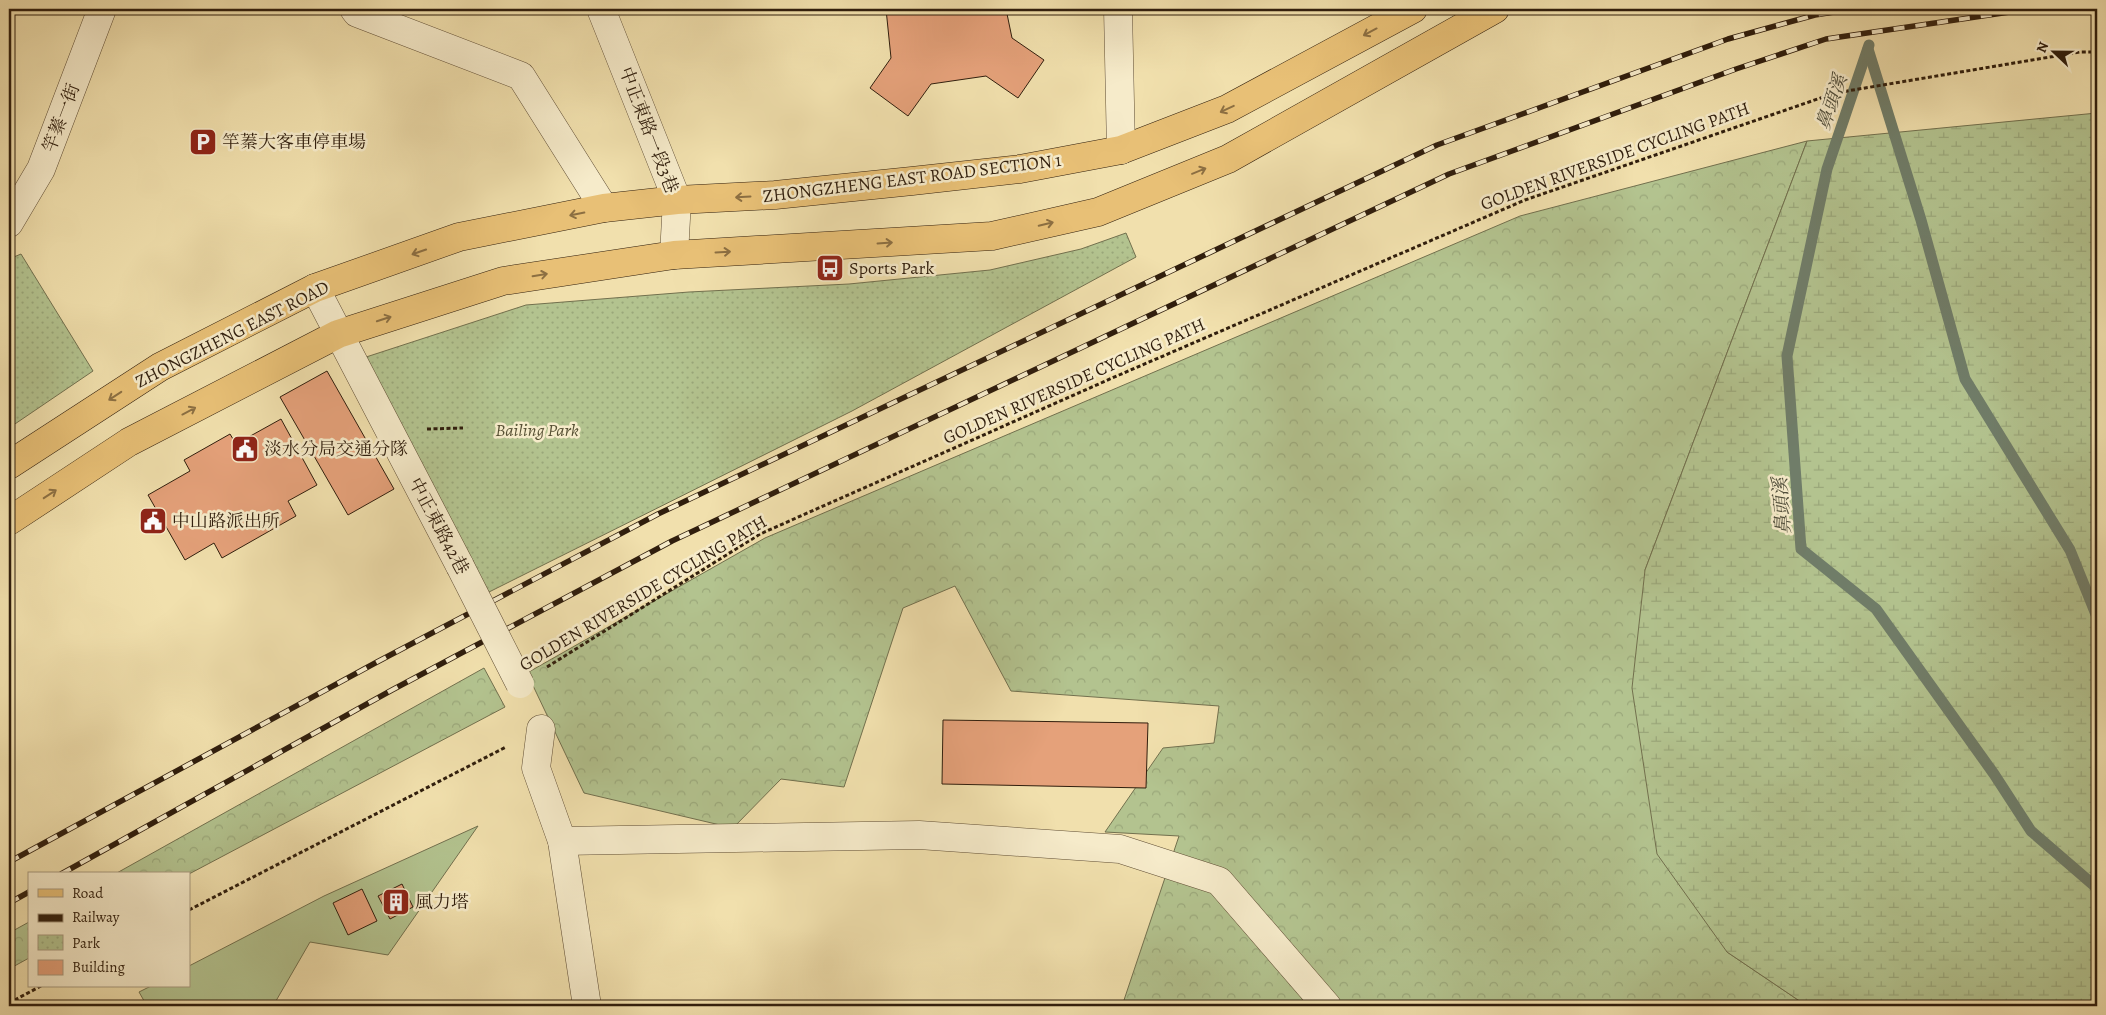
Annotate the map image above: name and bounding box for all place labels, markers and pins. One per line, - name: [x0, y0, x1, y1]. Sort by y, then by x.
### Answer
- parking icon: 竿蓁大客車停車場: [188, 127, 218, 157]
- place label: 竿蓁大客車停車場: [222, 130, 366, 154]
- bus stop icon: Sports Park: [815, 253, 845, 283]
- place label: Sports Park: [849, 256, 934, 280]
- public building icon: 淡水分局交通分隊: [230, 434, 260, 464]
- place label: 淡水分局交通分隊: [264, 437, 408, 461]
- public building icon: 中山路派出所: [138, 506, 168, 536]
- place label: 中山路派出所: [172, 509, 280, 533]
- building icon: 風力塔: [381, 887, 411, 917]
- place label: 風力塔: [415, 890, 469, 914]

